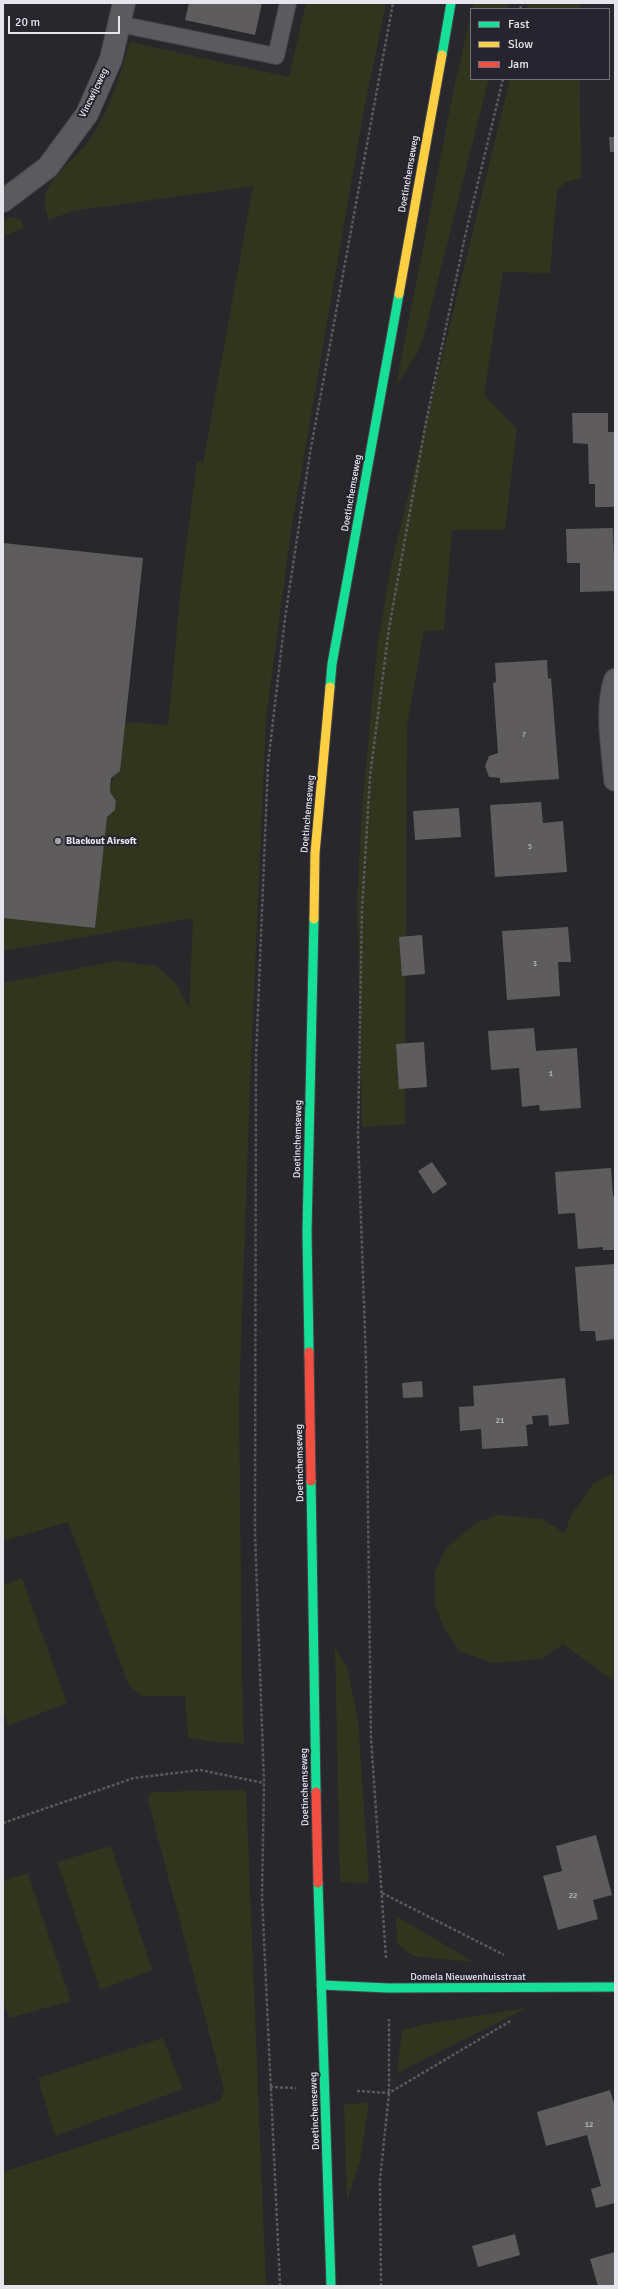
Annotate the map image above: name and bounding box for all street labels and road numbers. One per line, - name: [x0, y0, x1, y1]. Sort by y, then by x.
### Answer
- street label: Vincwijcweg: [77, 66, 111, 120]
- street label: Doetinchemseweg: [396, 134, 422, 214]
- street label: Doetinchemseweg: [339, 453, 365, 533]
- street label: Doetinchemseweg: [299, 775, 317, 853]
- street label: Doetinchemseweg: [291, 1100, 305, 1178]
- street label: Doetinchemseweg: [293, 1424, 307, 1502]
- street label: Doetinchemseweg: [298, 1748, 312, 1826]
- street label: Domela Nieuwenhuisstraat: [410, 1971, 526, 1983]
- street label: Doetinchemseweg: [308, 2072, 322, 2150]

